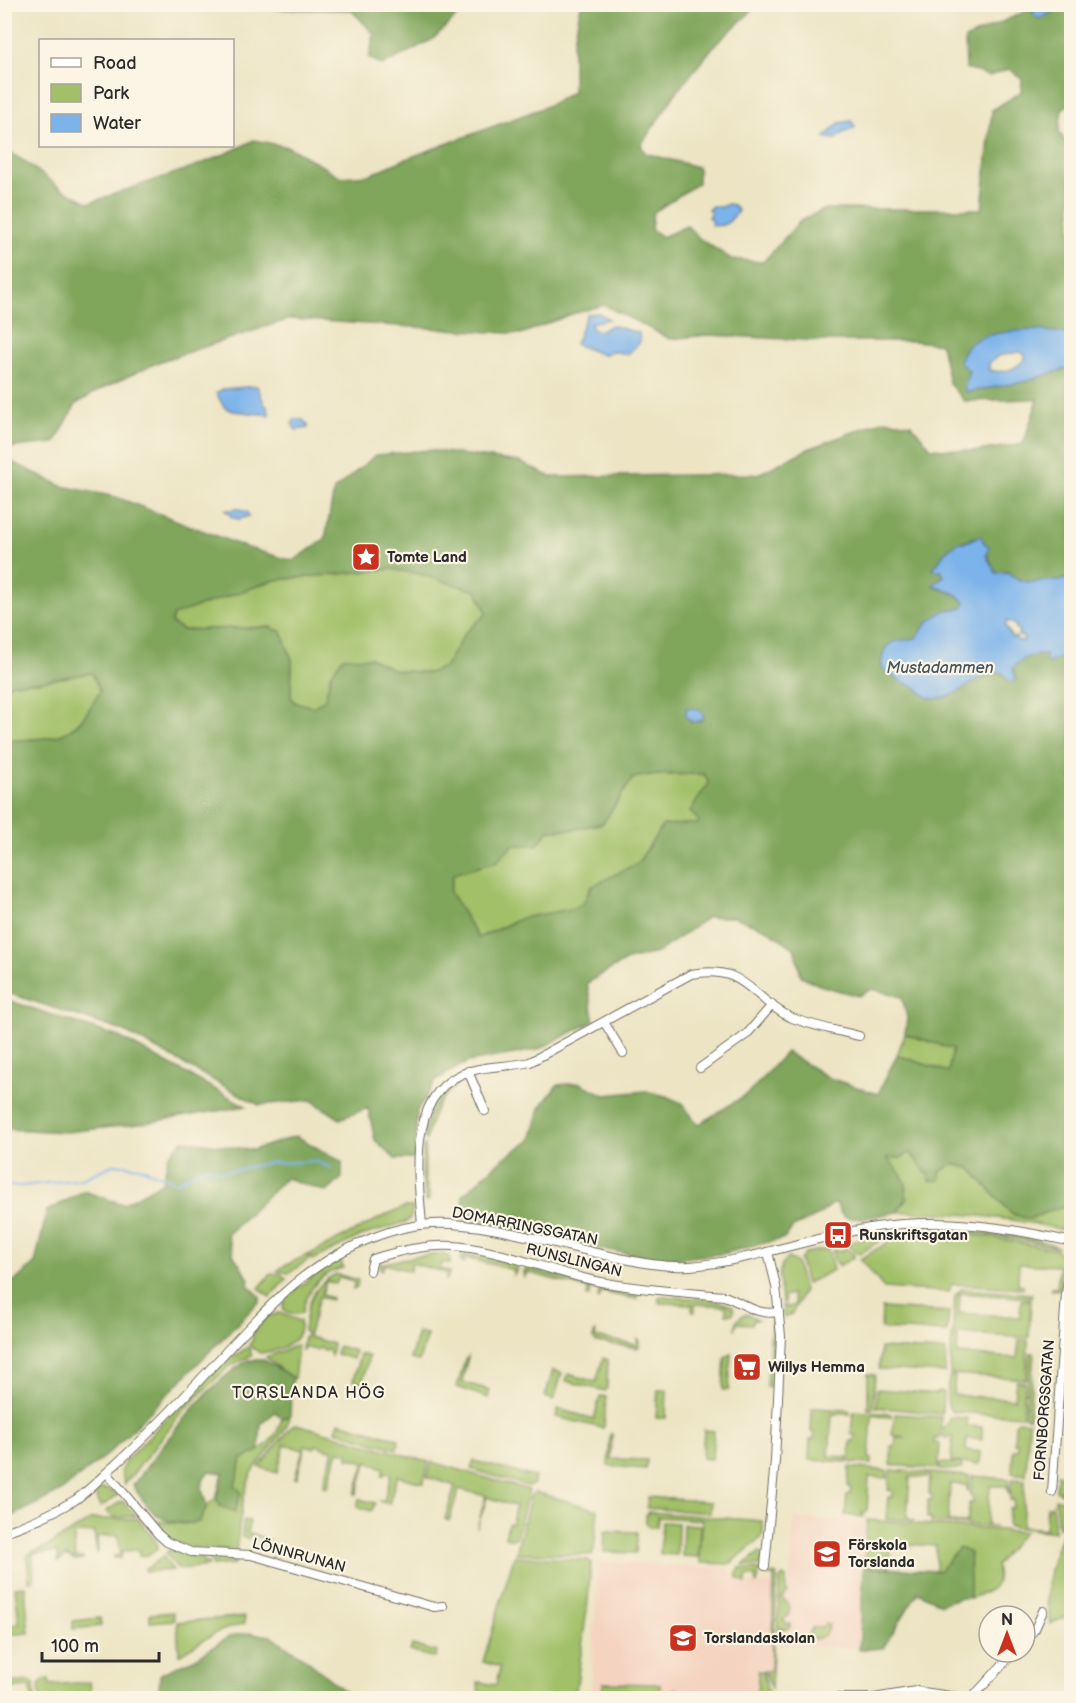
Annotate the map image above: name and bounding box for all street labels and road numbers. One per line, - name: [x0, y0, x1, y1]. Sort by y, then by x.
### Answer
- street label: DOMARRINGSGATAN: [450, 1203, 600, 1250]
- street label: RUNSLINGAN: [524, 1239, 624, 1282]
- street label: FORNBORGSGATAN: [1030, 1339, 1059, 1481]
- street label: LÖNNRUNAN: [250, 1534, 348, 1577]

